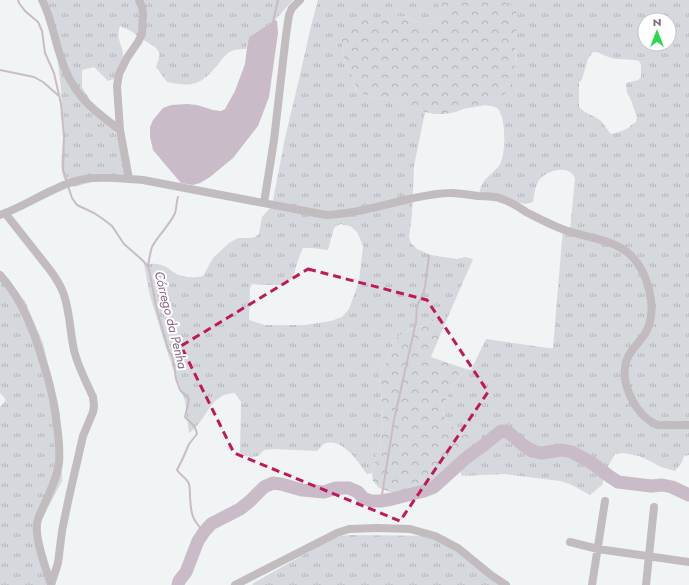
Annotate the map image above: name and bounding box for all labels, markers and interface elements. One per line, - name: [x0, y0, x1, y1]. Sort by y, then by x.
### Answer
- north arrow: [637, 12, 677, 52]
- text: N: [653, 14, 661, 30]
- water label: Córrego da Penha: [150, 269, 192, 371]

